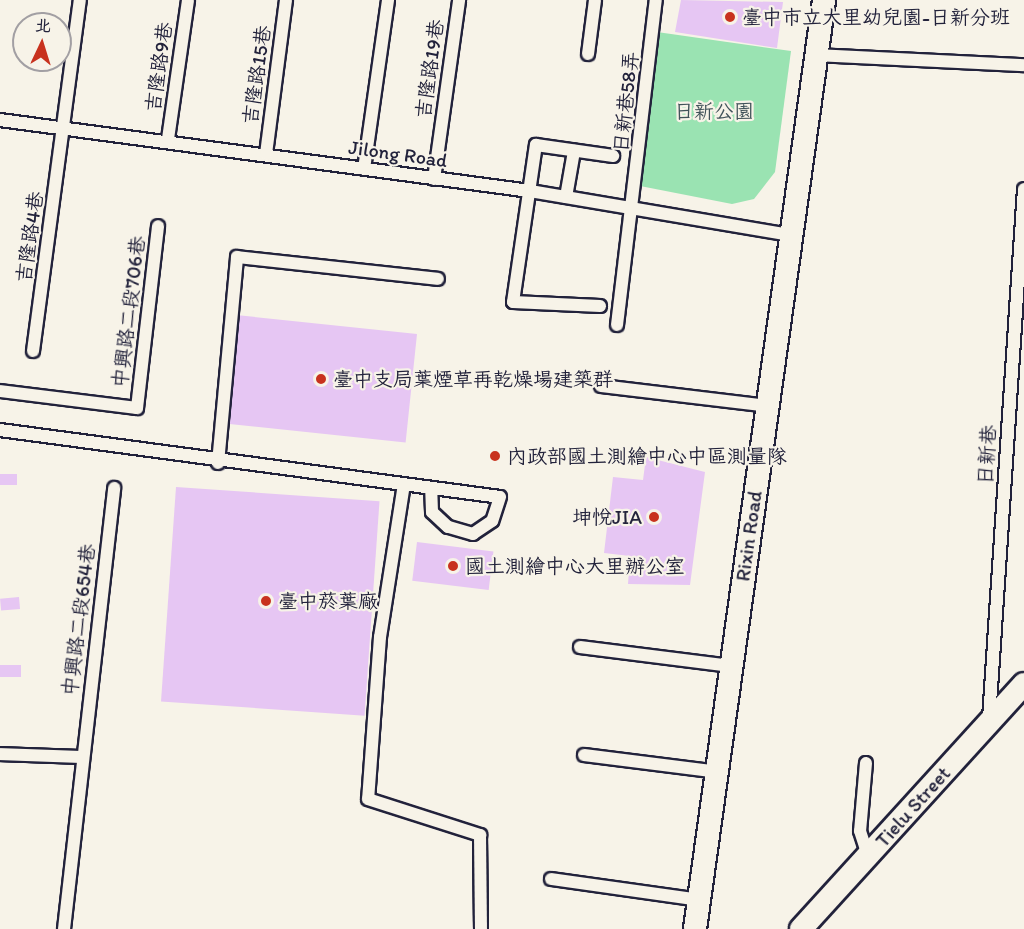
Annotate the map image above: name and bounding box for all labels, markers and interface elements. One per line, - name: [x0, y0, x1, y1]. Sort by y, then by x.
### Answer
- place label: 臺中市立大里幼兒園-日新分班: [742, 5, 1010, 29]
- marker: 臺中市立大里幼兒園-日新分班: [723, 10, 737, 24]
- north arrow: [12, 12, 72, 72]
- text: 北: [34, 16, 52, 36]
- street label: 吉隆路19巷: [411, 18, 449, 120]
- street label: 吉隆路9巷: [141, 21, 177, 113]
- street label: 吉隆路15巷: [238, 24, 276, 126]
- street label: 日新巷58弄: [609, 50, 643, 154]
- park label: 日新公園: [674, 99, 754, 123]
- street label: Jilong Road: [347, 135, 449, 173]
- street label: 吉隆路4巷: [12, 190, 48, 284]
- street label: 中興路二段706巷: [108, 235, 150, 389]
- place label: 臺中支局葉煙草再乾燥場建築群: [333, 367, 613, 391]
- marker: 臺中支局葉煙草再乾燥場建築群: [314, 372, 328, 386]
- street label: 日新巷: [973, 424, 1001, 486]
- place label: 內政部國土測繪中心中區測量隊: [507, 444, 787, 468]
- marker: 內政部國土測繪中心中區測量隊: [488, 449, 502, 463]
- street label: Rixin Road: [731, 490, 767, 582]
- place label: 坤悅JIA: [572, 505, 642, 529]
- marker: 坤悅JIA: [647, 510, 661, 524]
- street label: 中興路二段654巷: [58, 543, 100, 697]
- place label: 國土測繪中心大里辦公室: [465, 554, 685, 578]
- marker: 國土測繪中心大里辦公室: [446, 559, 460, 573]
- place label: 臺中菸葉廠: [278, 589, 378, 613]
- marker: 臺中菸葉廠: [259, 594, 273, 608]
- street label: Tielu Street: [871, 762, 955, 852]

